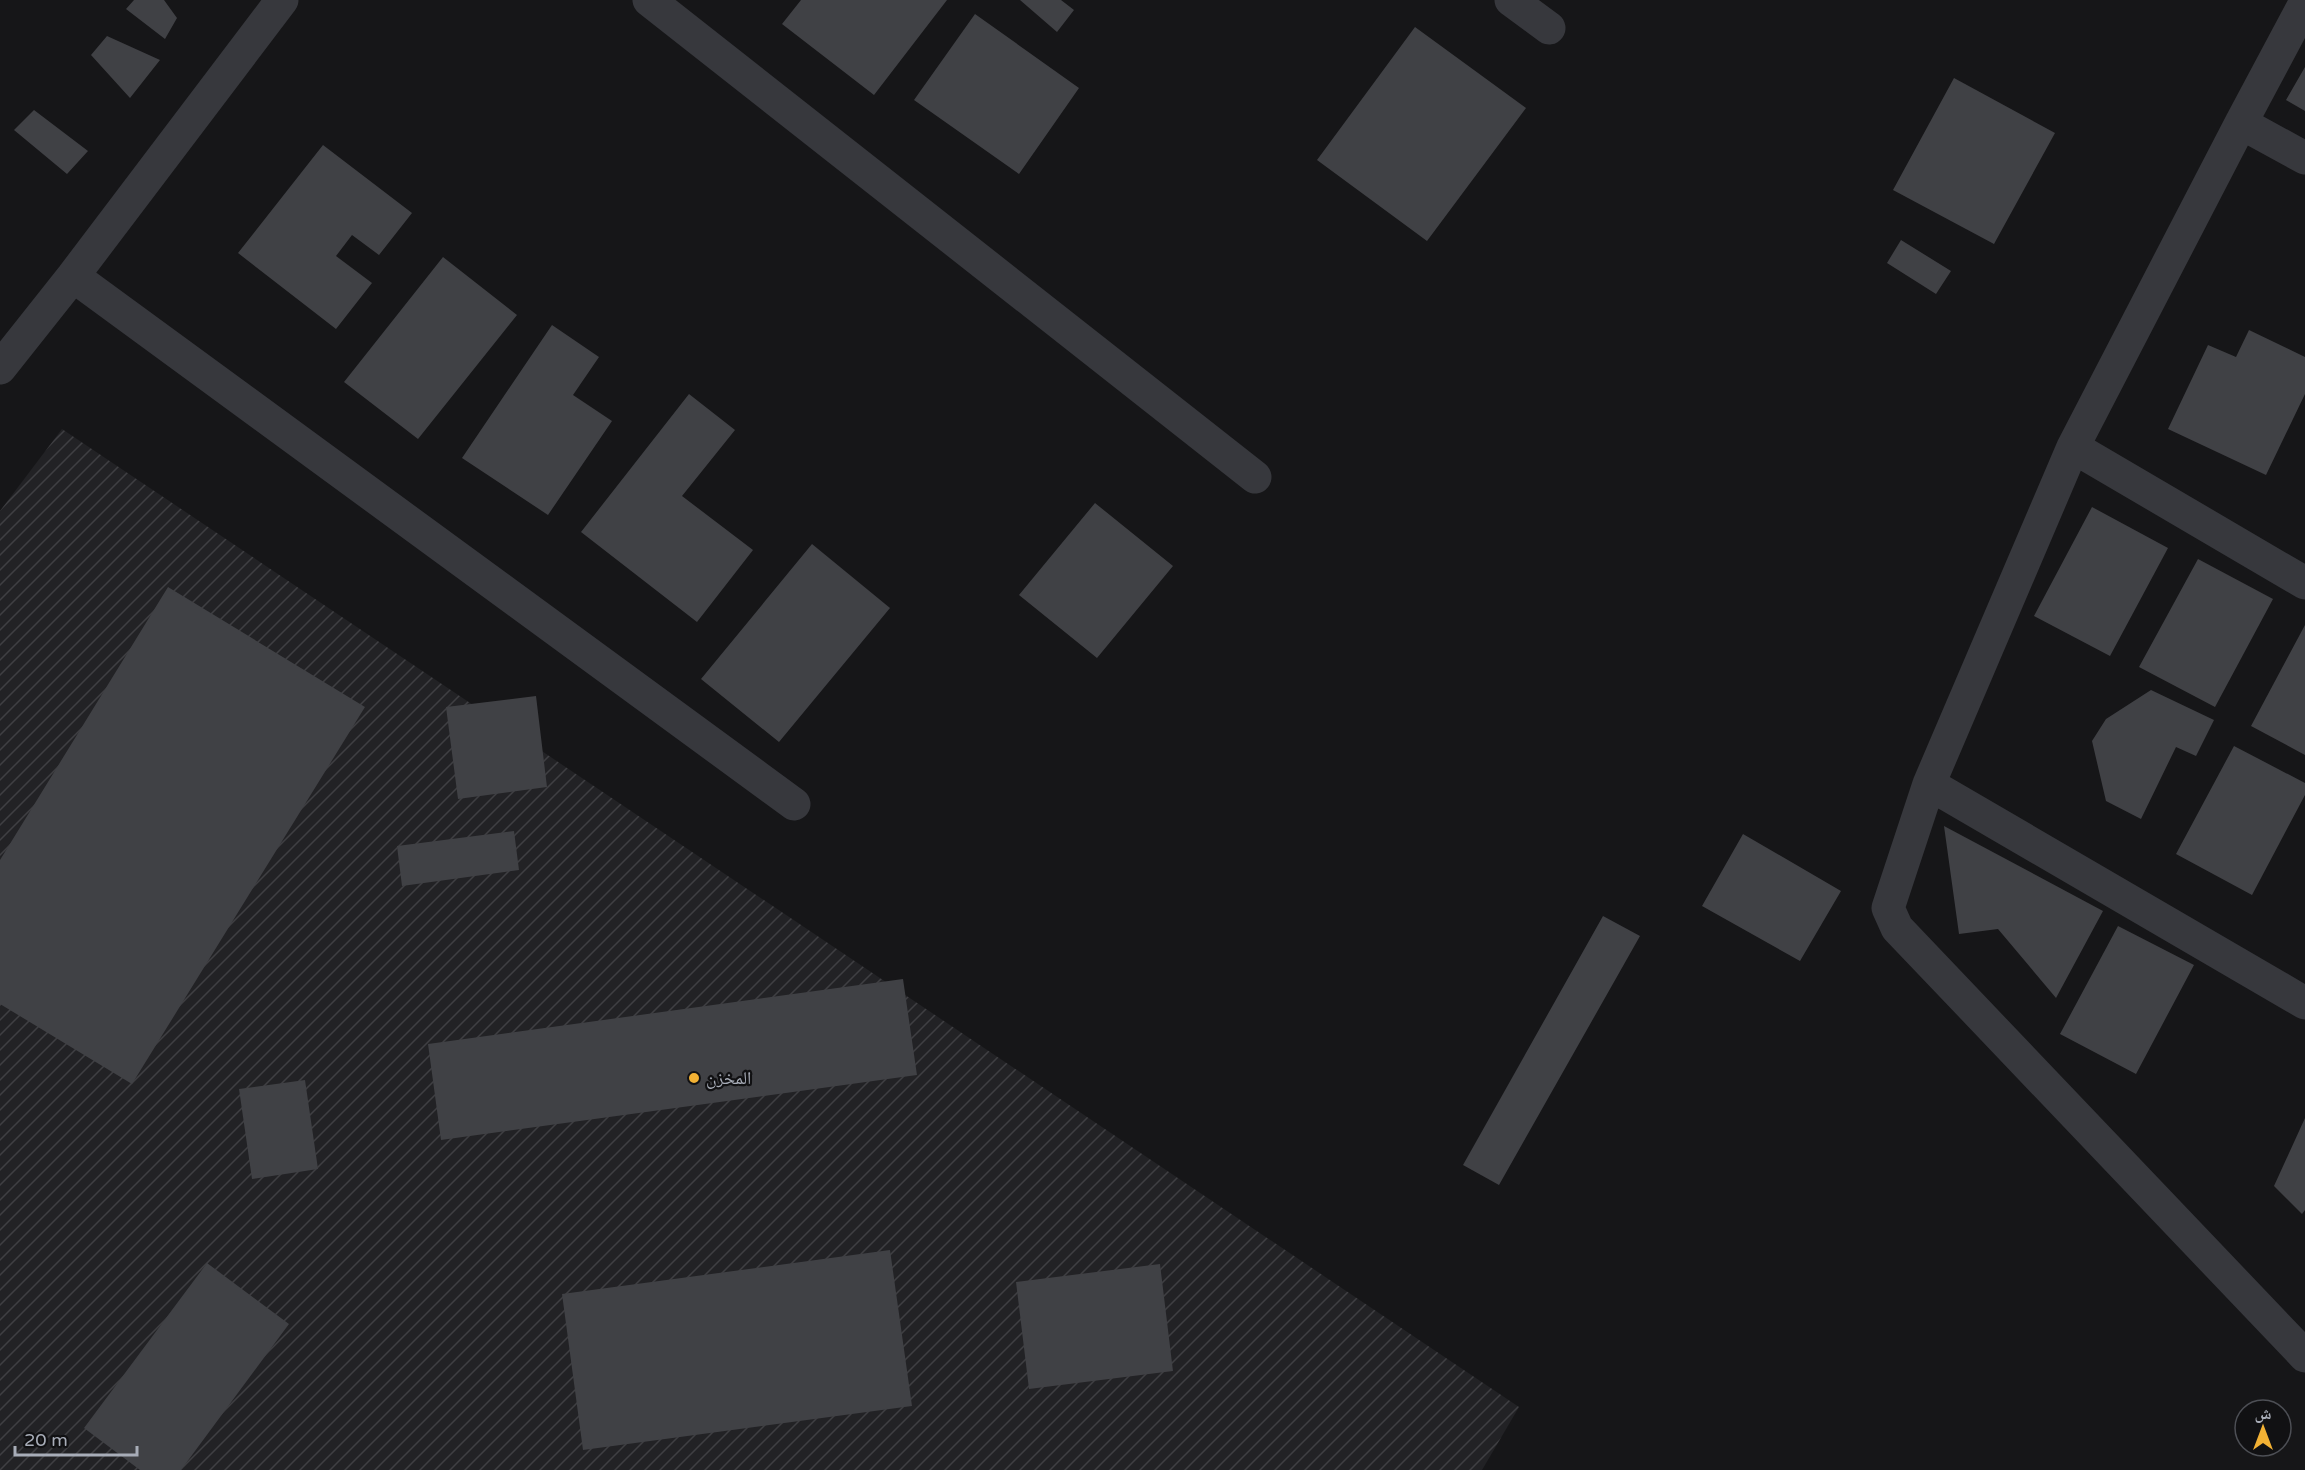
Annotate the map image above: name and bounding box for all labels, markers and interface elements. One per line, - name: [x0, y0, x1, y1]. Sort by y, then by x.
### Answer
- place label: المخزن: [706, 1067, 751, 1089]
- marker: المخزن: [687, 1071, 701, 1085]
- north arrow: [2233, 1398, 2293, 1458]
- text: ش: [2255, 1404, 2272, 1424]
- scale bar: [15, 1419, 136, 1457]
- text: 20 m: [24, 1429, 68, 1451]

